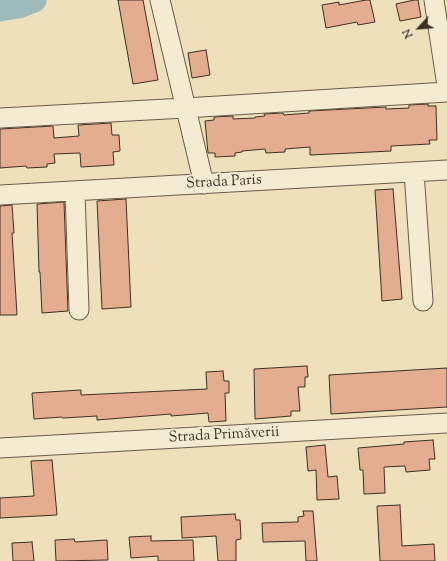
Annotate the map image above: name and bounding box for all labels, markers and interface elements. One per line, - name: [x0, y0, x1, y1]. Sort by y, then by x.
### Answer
- north arrow: [399, 8, 439, 48]
- text: N: [399, 26, 417, 41]
- street label: Strada Paris: [186, 172, 262, 194]
- street label: Strada Primăverii: [168, 424, 280, 448]

